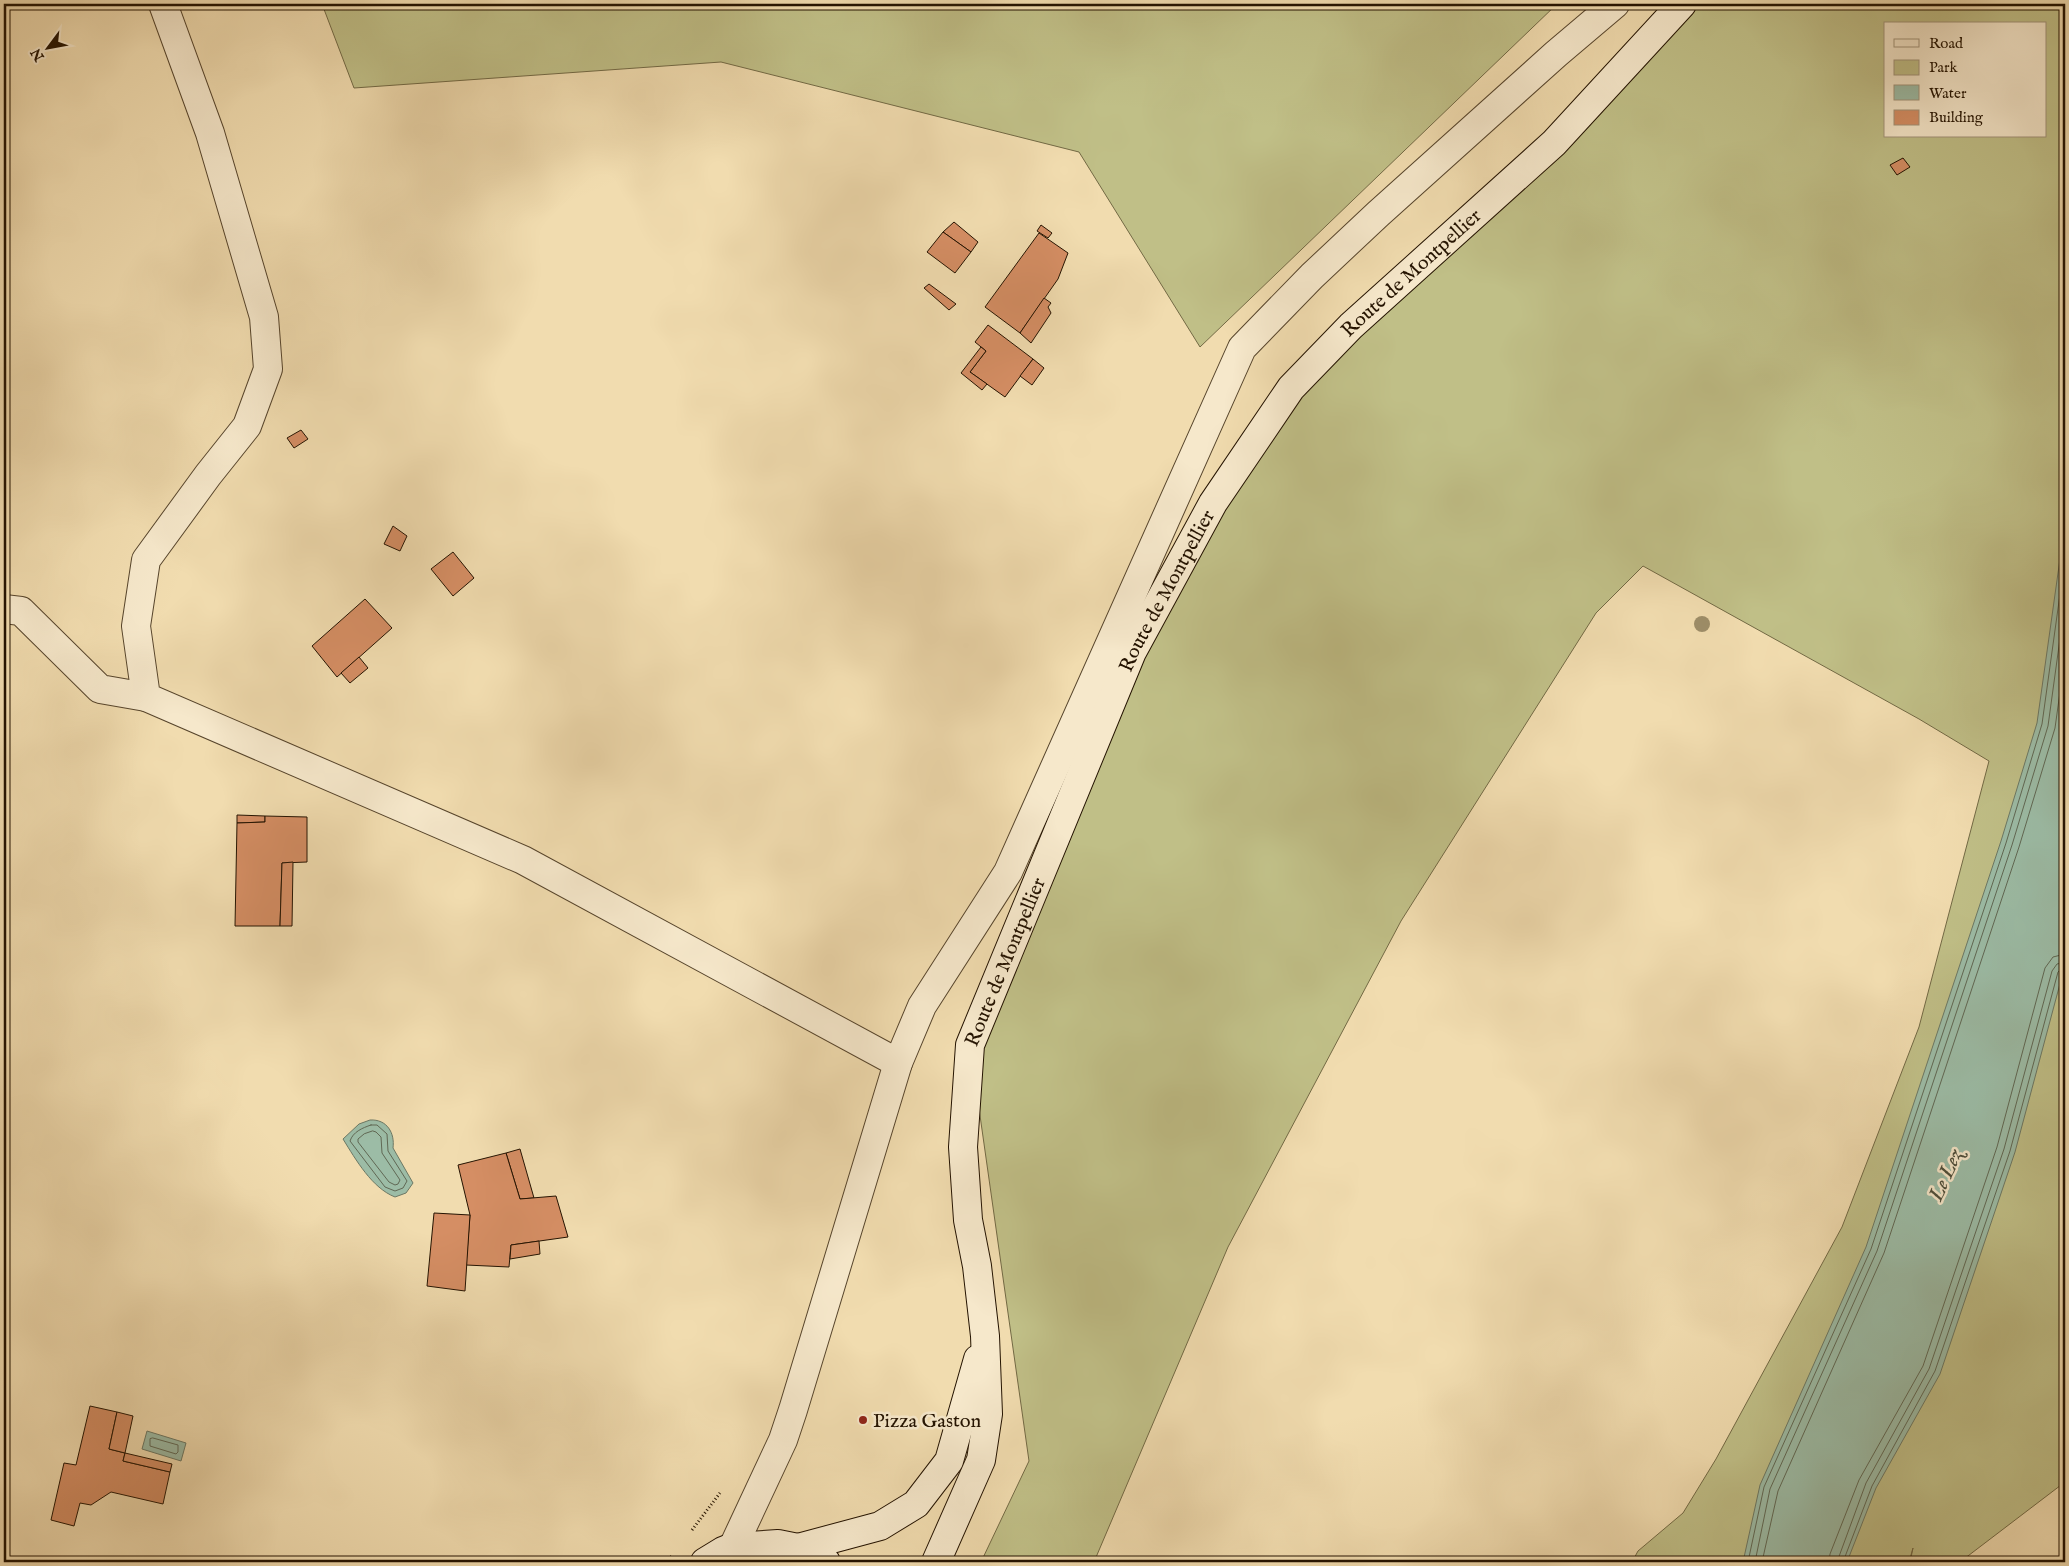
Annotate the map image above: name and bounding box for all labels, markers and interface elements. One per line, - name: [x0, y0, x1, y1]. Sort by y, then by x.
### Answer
- north arrow: [22, 22, 72, 72]
- legend: [1884, 22, 2046, 138]
- text: Road: [1929, 34, 1964, 53]
- text: N: [27, 44, 49, 65]
- text: Park: [1929, 58, 1959, 77]
- text: Water: [1929, 84, 1967, 103]
- text: Building: [1929, 108, 1984, 127]
- street label: Route de Montpellier: [1336, 203, 1488, 343]
- street label: Route de Montpellier: [1114, 505, 1221, 676]
- street label: Route de Montpellier: [960, 873, 1052, 1050]
- water label: Le Lez: [1923, 1144, 1971, 1207]
- place label: Pizza Gaston: [873, 1409, 982, 1434]
- marker: Pizza Gaston: [857, 1414, 869, 1426]

